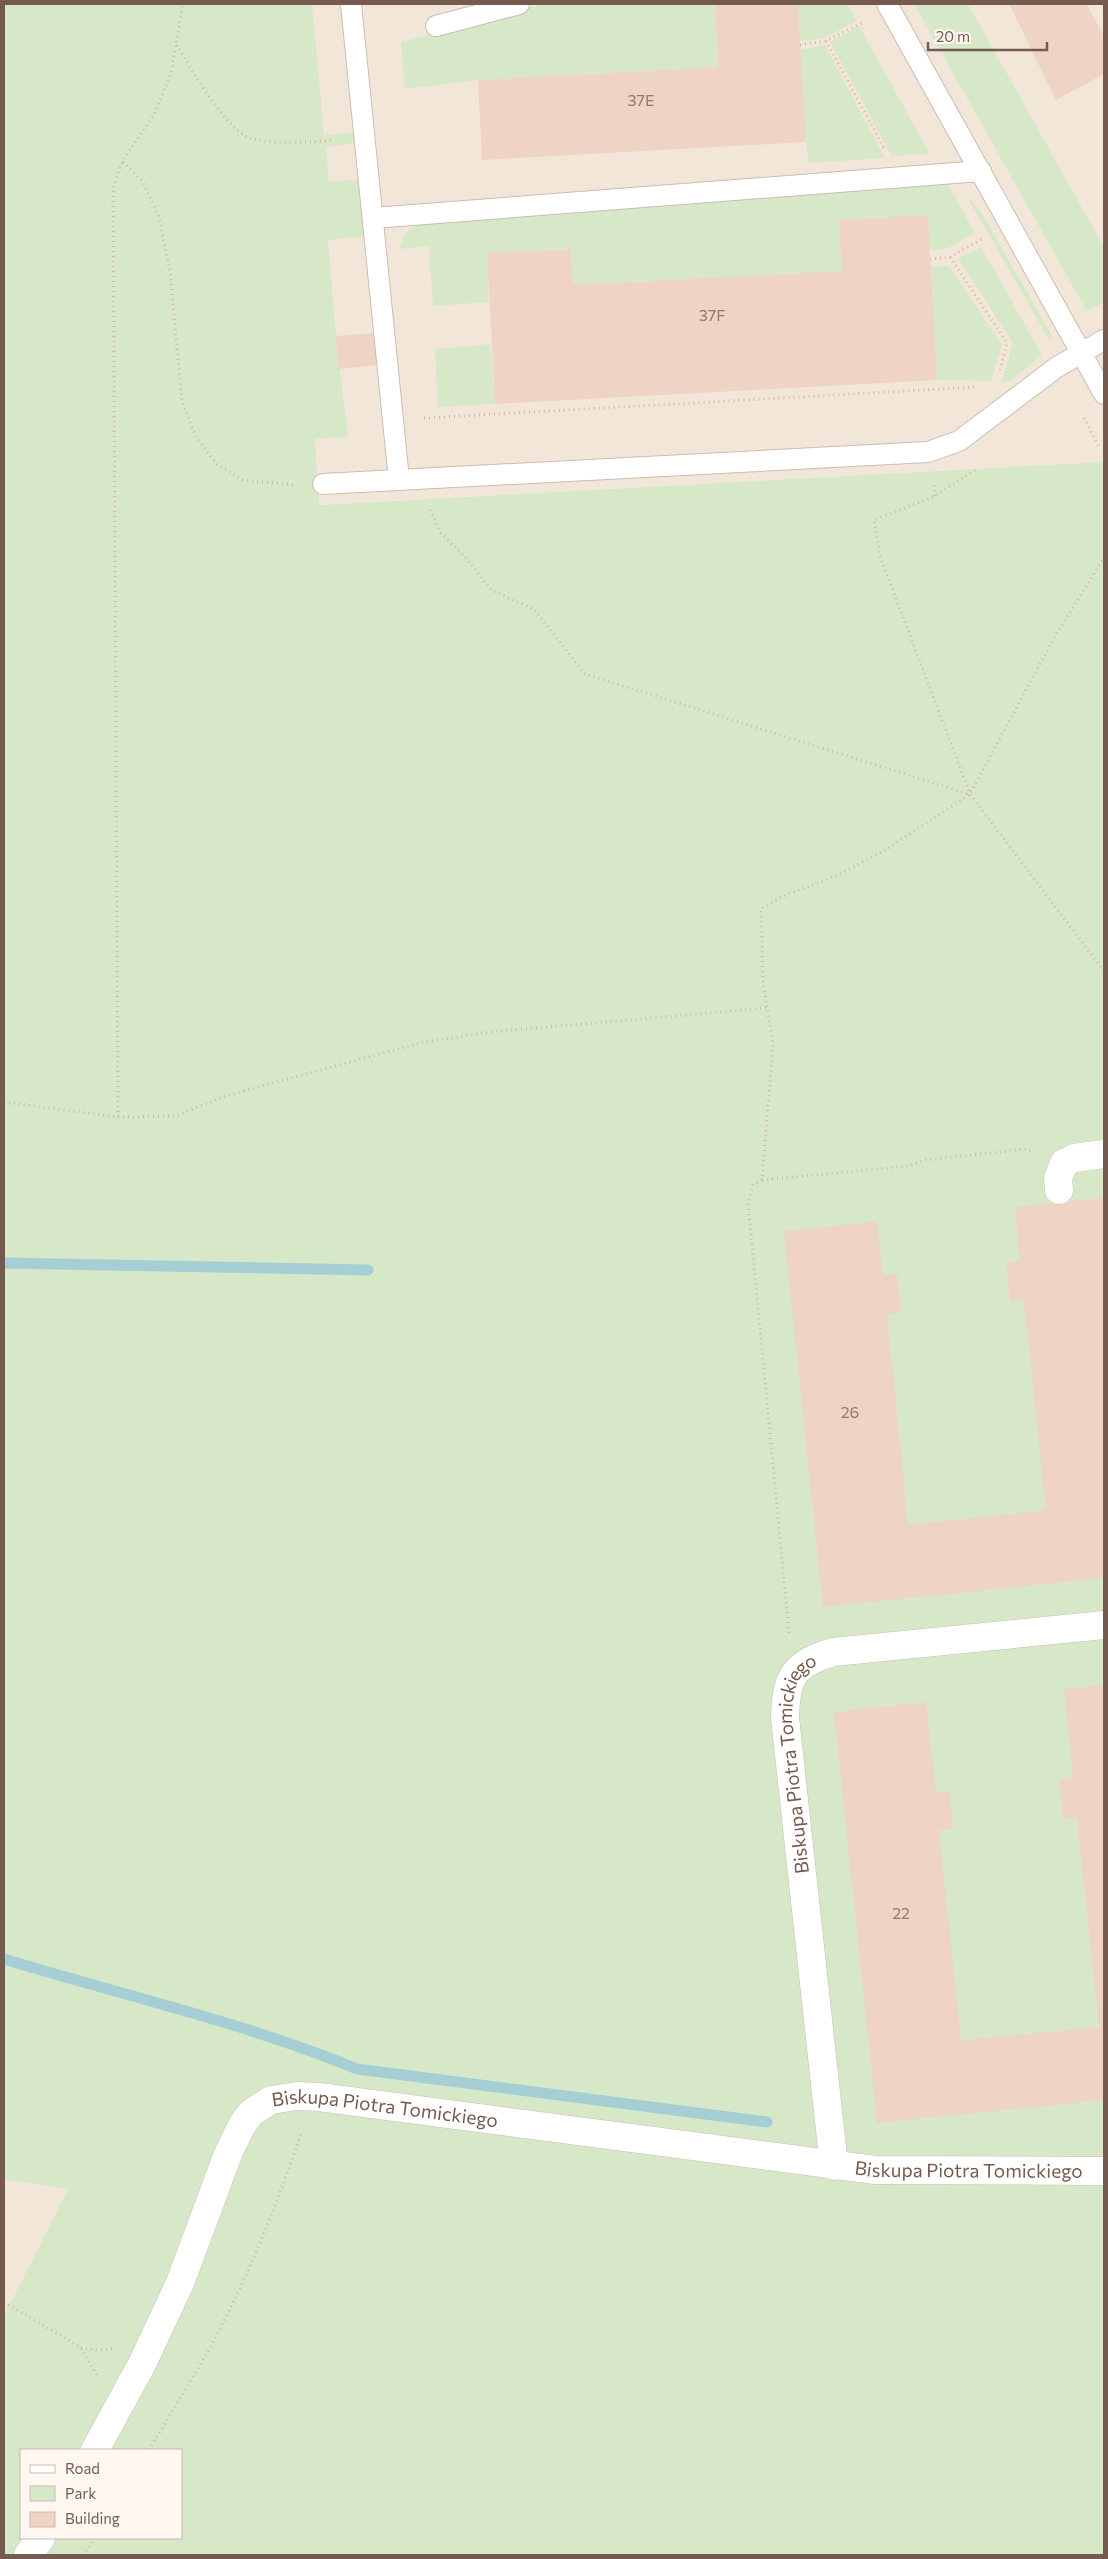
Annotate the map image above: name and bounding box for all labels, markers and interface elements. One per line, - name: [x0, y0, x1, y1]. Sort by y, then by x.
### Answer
- scale bar: [928, 20, 1047, 52]
- text: 20 m: [936, 27, 970, 45]
- house number: 37E: [627, 90, 655, 109]
- house number: 37F: [699, 305, 725, 324]
- house number: 26: [841, 1402, 859, 1421]
- street label: Biskupa Piotra Tomickiego: [773, 1648, 820, 1875]
- house number: 22: [892, 1903, 910, 1922]
- street label: Biskupa Piotra Tomickiego: [270, 2084, 500, 2131]
- street label: Biskupa Piotra Tomickiego: [853, 2155, 1083, 2182]
- legend: [20, 2449, 182, 2539]
- text: Road: [65, 2459, 100, 2477]
- text: Park: [65, 2484, 96, 2502]
- text: Building: [65, 2509, 120, 2527]

